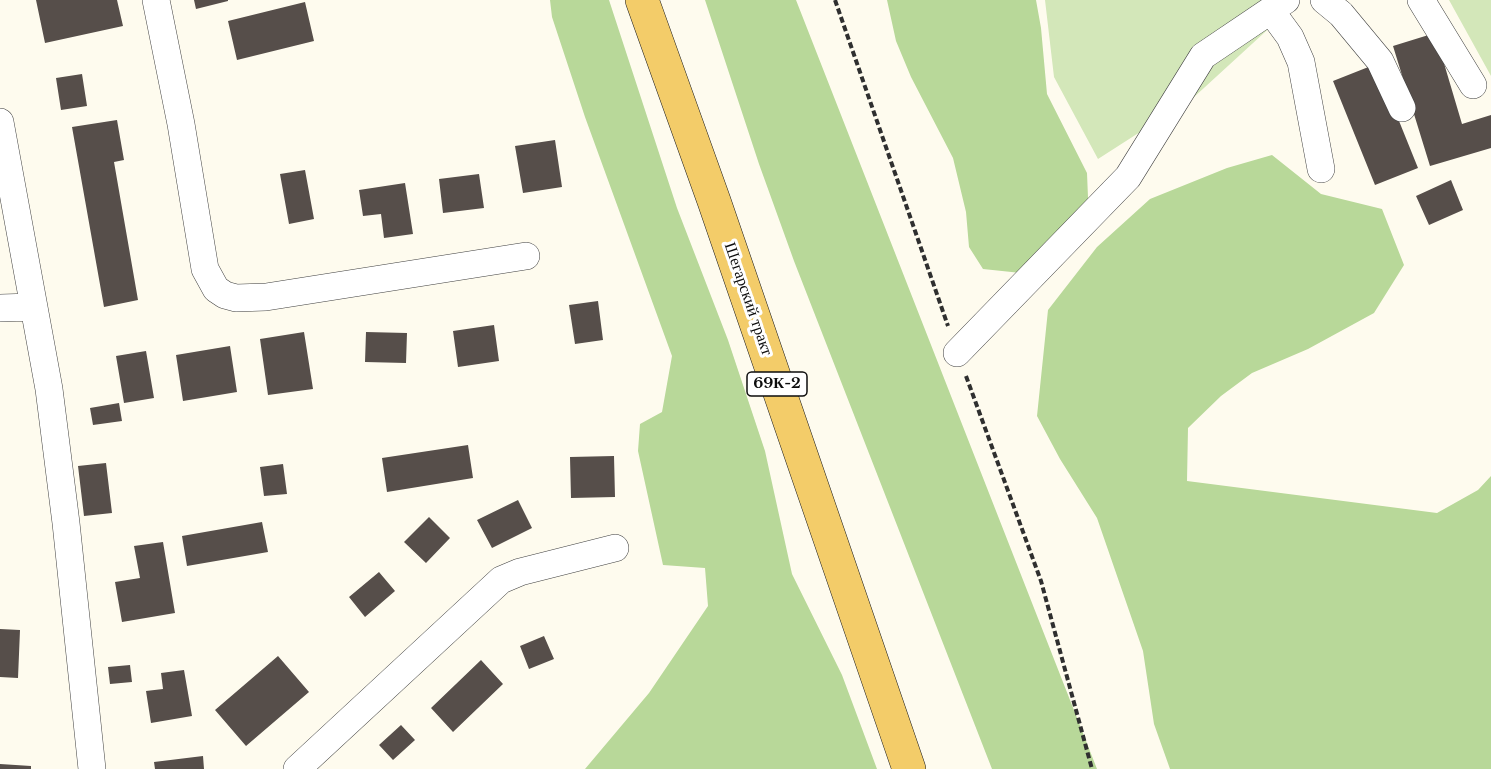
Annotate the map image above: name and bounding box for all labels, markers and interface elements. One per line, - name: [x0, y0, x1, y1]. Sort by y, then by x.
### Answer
- street label: Шегарский тракт: [720, 240, 776, 358]
- road number: 69К-2: [747, 372, 807, 396]

